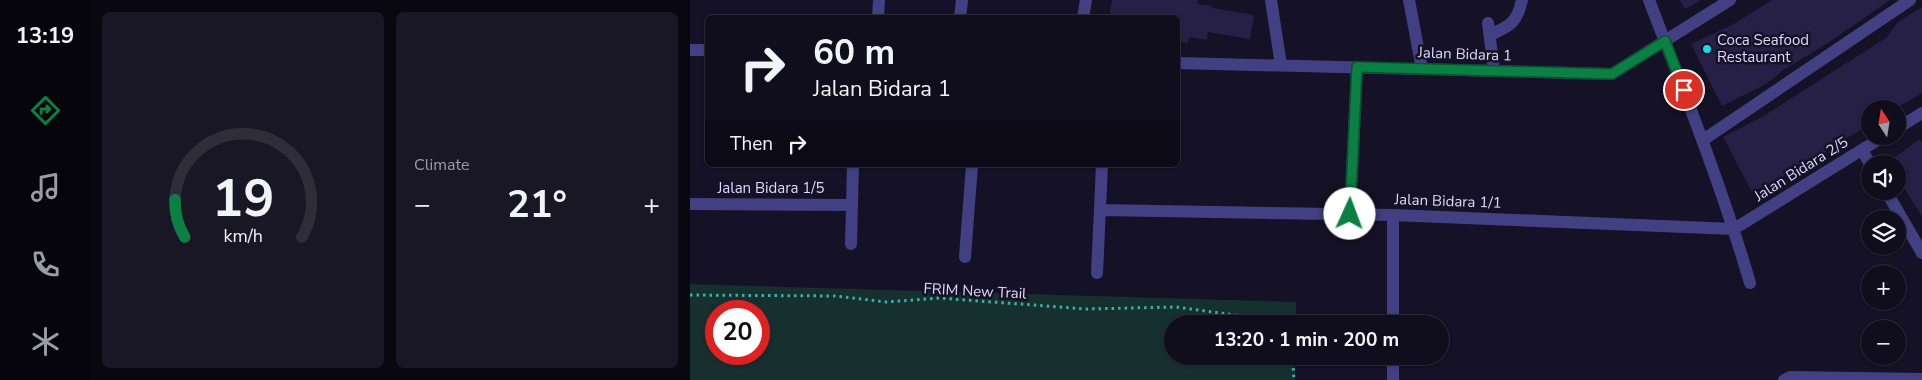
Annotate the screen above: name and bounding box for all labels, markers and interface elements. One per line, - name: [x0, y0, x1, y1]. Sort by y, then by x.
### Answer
- text: 13:19: [16, 21, 74, 51]
- text: 60 m: [813, 29, 895, 76]
- place label: Coca Seafood Restaurant: [1717, 30, 1809, 67]
- icon: right: [730, 35, 795, 100]
- street label: Jalan Bidara 1: [1417, 42, 1512, 66]
- marker: Coca Seafood Restaurant: [1701, 43, 1713, 55]
- pin: [1663, 69, 1705, 111]
- text: Jalan Bidara 1: [813, 74, 951, 104]
- icon: arrive: [1670, 76, 1698, 104]
- icon: directions: [28, 93, 63, 128]
- north arrow: [1861, 100, 1906, 145]
- map controls: [1861, 100, 1906, 365]
- icon: right: [783, 130, 811, 158]
- text: Then: [730, 131, 773, 157]
- street label: Jalan Bidara 2/5: [1749, 132, 1852, 206]
- text: Climate: [414, 154, 469, 176]
- button: sound: [1861, 155, 1906, 200]
- text: 19: [212, 163, 274, 234]
- icon: music: [28, 170, 63, 205]
- street label: Jalan Bidara 1/5: [716, 178, 825, 198]
- text: 21°: [507, 179, 567, 230]
- text: −: [414, 186, 431, 224]
- text: +: [643, 186, 660, 224]
- position arrow: [1323, 187, 1375, 239]
- street label: Jalan Bidara 1/1: [1393, 189, 1502, 213]
- button: layers: [1861, 210, 1906, 255]
- text: km/h: [223, 224, 263, 248]
- icon: phone: [28, 247, 63, 282]
- button: +: [1861, 265, 1906, 310]
- street label: FRIM New Trail: [923, 278, 1028, 304]
- speed limit sign: 20: [705, 300, 770, 365]
- button: −: [1861, 320, 1906, 365]
- icon: climate: [28, 324, 63, 359]
- text: 13:20 · 1 min · 200 m: [1214, 327, 1399, 353]

